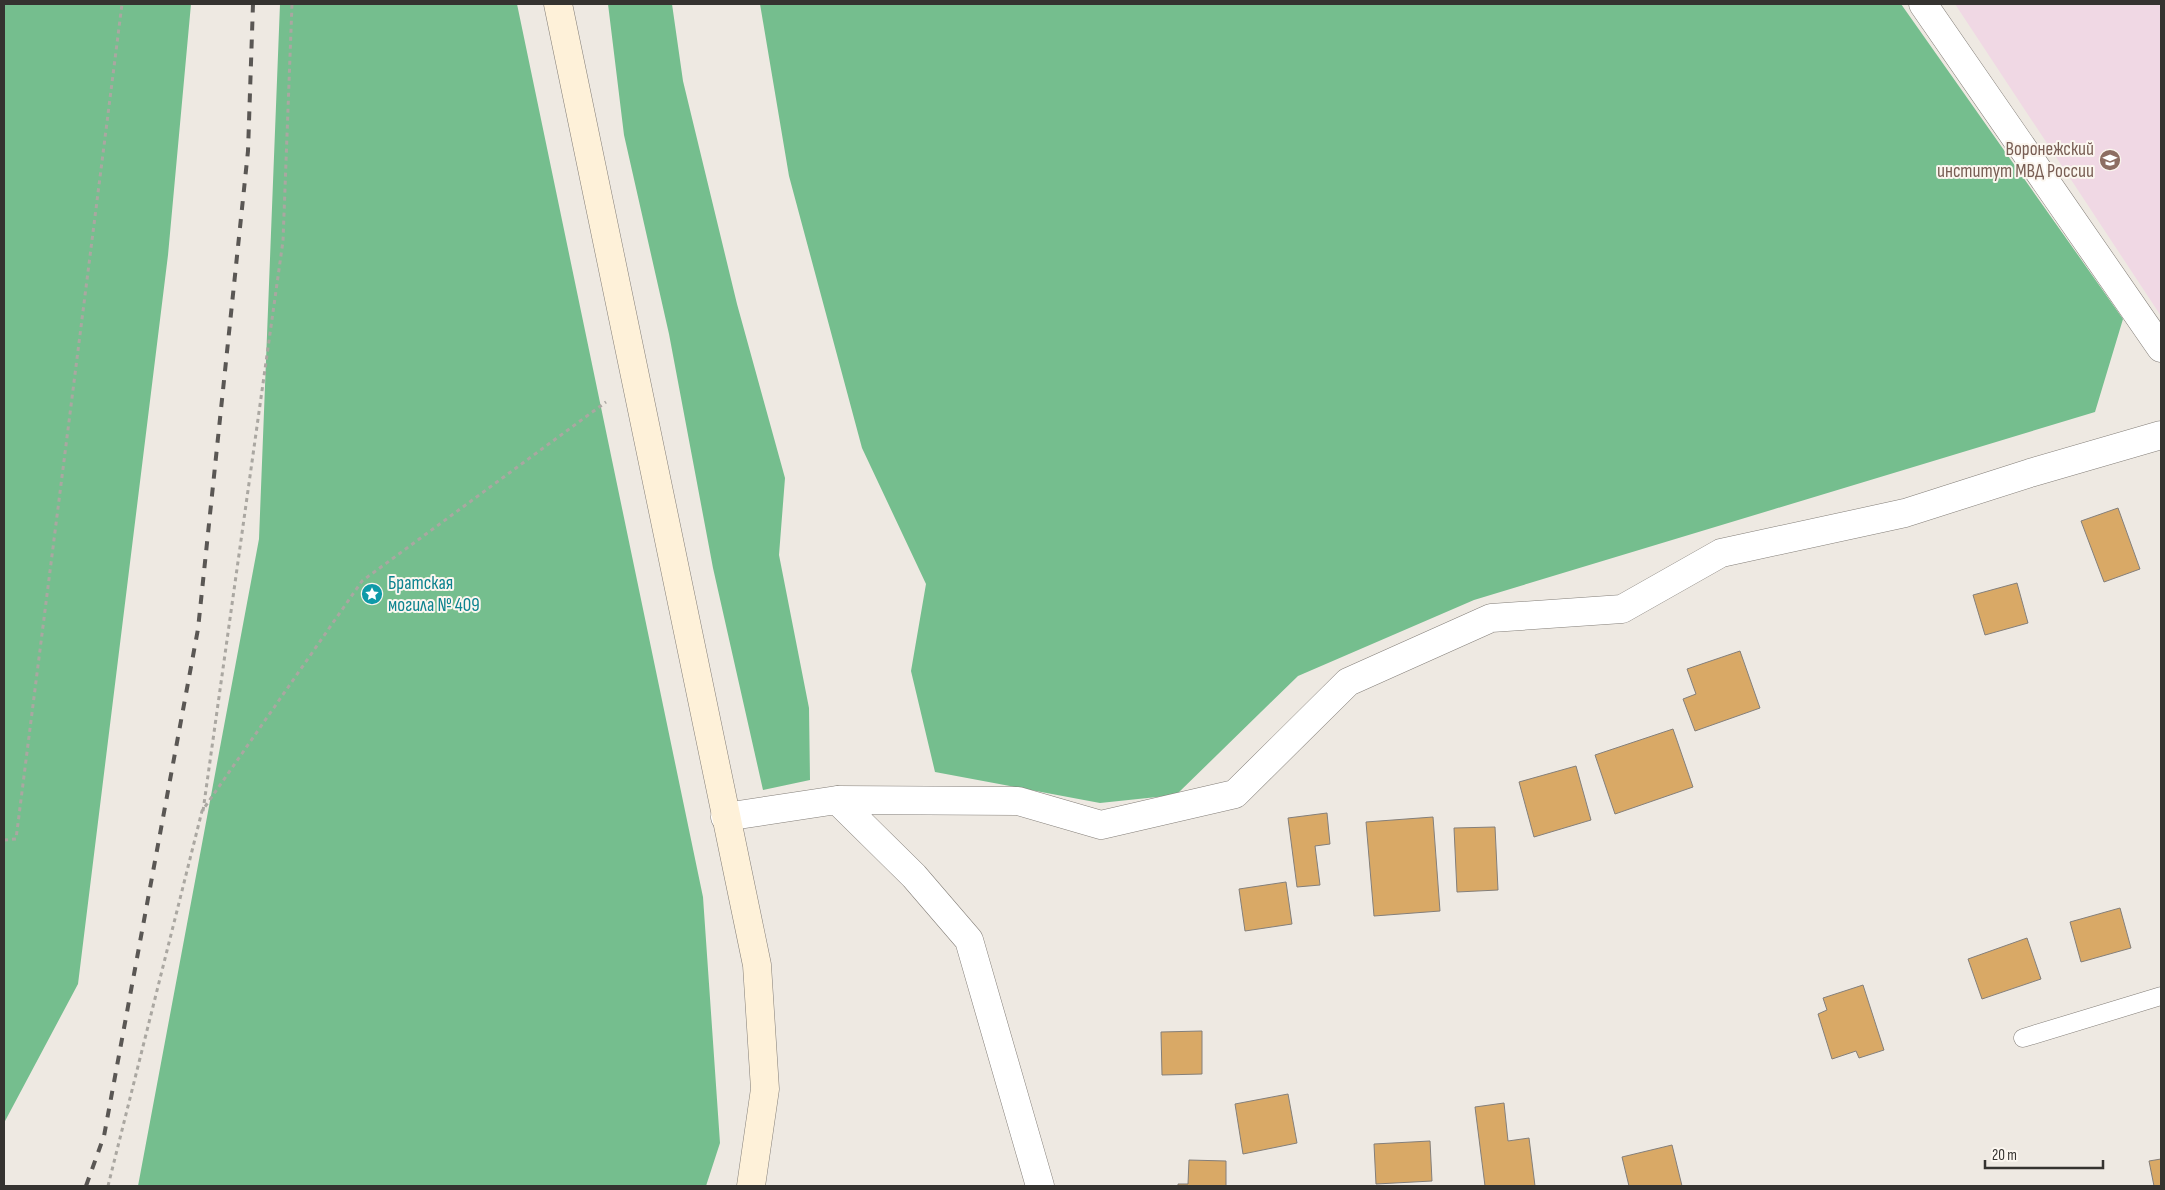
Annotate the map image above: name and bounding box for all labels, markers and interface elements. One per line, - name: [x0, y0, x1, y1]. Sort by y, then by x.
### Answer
- place label: Воронежский институт МВД России: [1937, 138, 2094, 183]
- school or university icon: Воронежский институт МВД России: [2098, 148, 2122, 172]
- place label: Братская могила № 409: [388, 572, 480, 617]
- place icon: Братская могила № 409: [360, 582, 384, 606]
- scale bar: [1985, 1138, 2102, 1170]
- text: 20 m: [1992, 1146, 2017, 1165]

